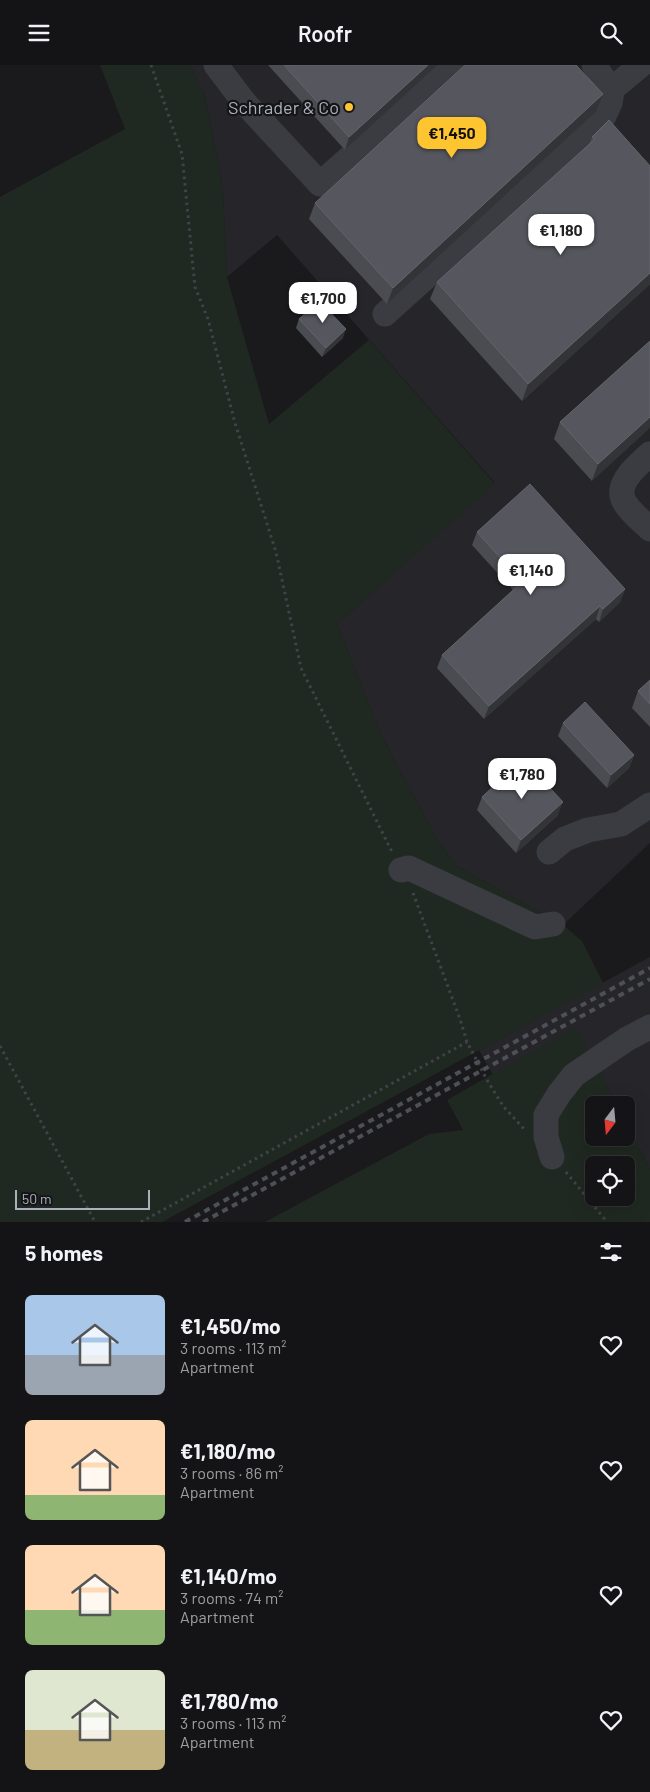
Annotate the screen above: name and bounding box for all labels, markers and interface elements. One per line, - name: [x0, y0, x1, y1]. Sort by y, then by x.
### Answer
- icon: menu: [25, 19, 53, 47]
- icon: search: [597, 19, 625, 47]
- text: Roofr: [298, 20, 352, 46]
- place label: Schrader & Co: [228, 96, 339, 118]
- marker: Schrader & Co: [343, 101, 355, 113]
- pin: €1,450: [411, 117, 493, 159]
- text: €1,450: [428, 123, 476, 142]
- pin: €1,180: [520, 213, 602, 256]
- text: €1,180: [539, 220, 583, 239]
- pin: €1,700: [282, 281, 364, 324]
- text: €1,700: [300, 288, 346, 307]
- pin: €1,140: [490, 553, 572, 596]
- text: €1,140: [509, 560, 553, 579]
- pin: €1,780: [481, 757, 563, 800]
- text: €1,780: [499, 764, 545, 783]
- north arrow: [585, 1096, 635, 1146]
- map controls: [585, 1096, 635, 1206]
- button: locate: [585, 1156, 635, 1206]
- scale bar: [15, 1187, 150, 1210]
- text: 50 m: [22, 1190, 51, 1207]
- icon: filters: [597, 1238, 625, 1266]
- text: 5 homes: [25, 1240, 103, 1265]
- text: €1,450/mo: [180, 1313, 281, 1338]
- icon: home: [65, 1315, 125, 1375]
- icon: heart: [597, 1331, 625, 1359]
- text: 3 rooms · 113 m²: [180, 1338, 286, 1357]
- text: Apartment: [180, 1357, 255, 1376]
- text: €1,180/mo: [180, 1438, 276, 1463]
- icon: home: [65, 1440, 125, 1500]
- icon: heart: [597, 1456, 625, 1484]
- text: 3 rooms · 86 m²: [180, 1463, 284, 1482]
- text: Apartment: [180, 1482, 255, 1501]
- text: €1,140/mo: [180, 1563, 277, 1588]
- icon: home: [65, 1565, 125, 1625]
- icon: heart: [597, 1581, 625, 1609]
- text: 3 rooms · 74 m²: [180, 1588, 283, 1607]
- text: Apartment: [180, 1607, 255, 1626]
- text: €1,780/mo: [180, 1688, 279, 1713]
- icon: home: [65, 1690, 125, 1750]
- icon: heart: [597, 1706, 625, 1734]
- text: 3 rooms · 113 m²: [180, 1713, 286, 1732]
- text: Apartment: [180, 1732, 255, 1751]

